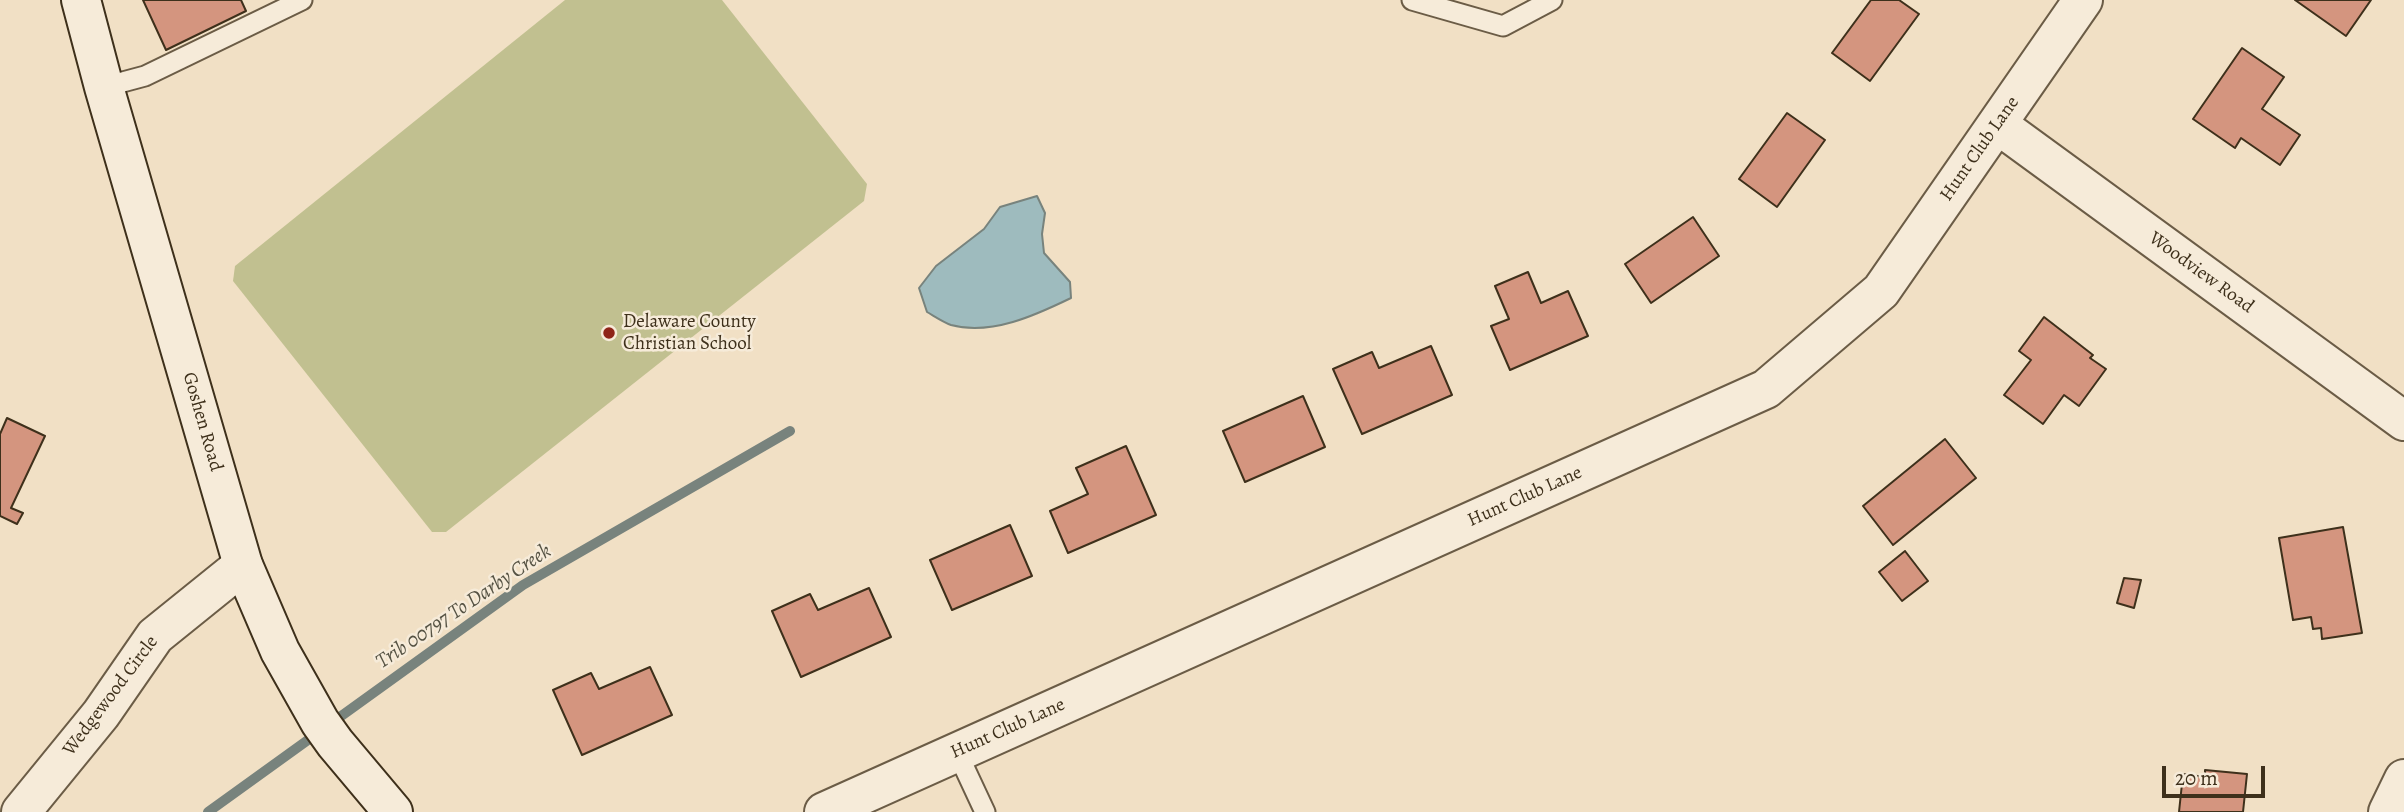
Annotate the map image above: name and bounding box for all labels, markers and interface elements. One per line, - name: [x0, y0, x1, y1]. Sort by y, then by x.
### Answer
- street label: Hunt Club Lane: [1935, 92, 2025, 206]
- street label: Woodview Road: [2144, 227, 2258, 319]
- place label: Delaware County Christian School: [623, 311, 756, 355]
- marker: Delaware County Christian School: [601, 325, 617, 341]
- street label: Goshen Road: [177, 370, 227, 474]
- street label: Hunt Club Lane: [1464, 462, 1586, 532]
- water label: Trib 00797 To Darby Creek: [372, 539, 556, 675]
- street label: Wedgewood Circle: [59, 632, 163, 760]
- street label: Hunt Club Lane: [947, 694, 1069, 764]
- scale bar: [2166, 752, 2269, 796]
- text: 20 m: [2175, 764, 2218, 792]

